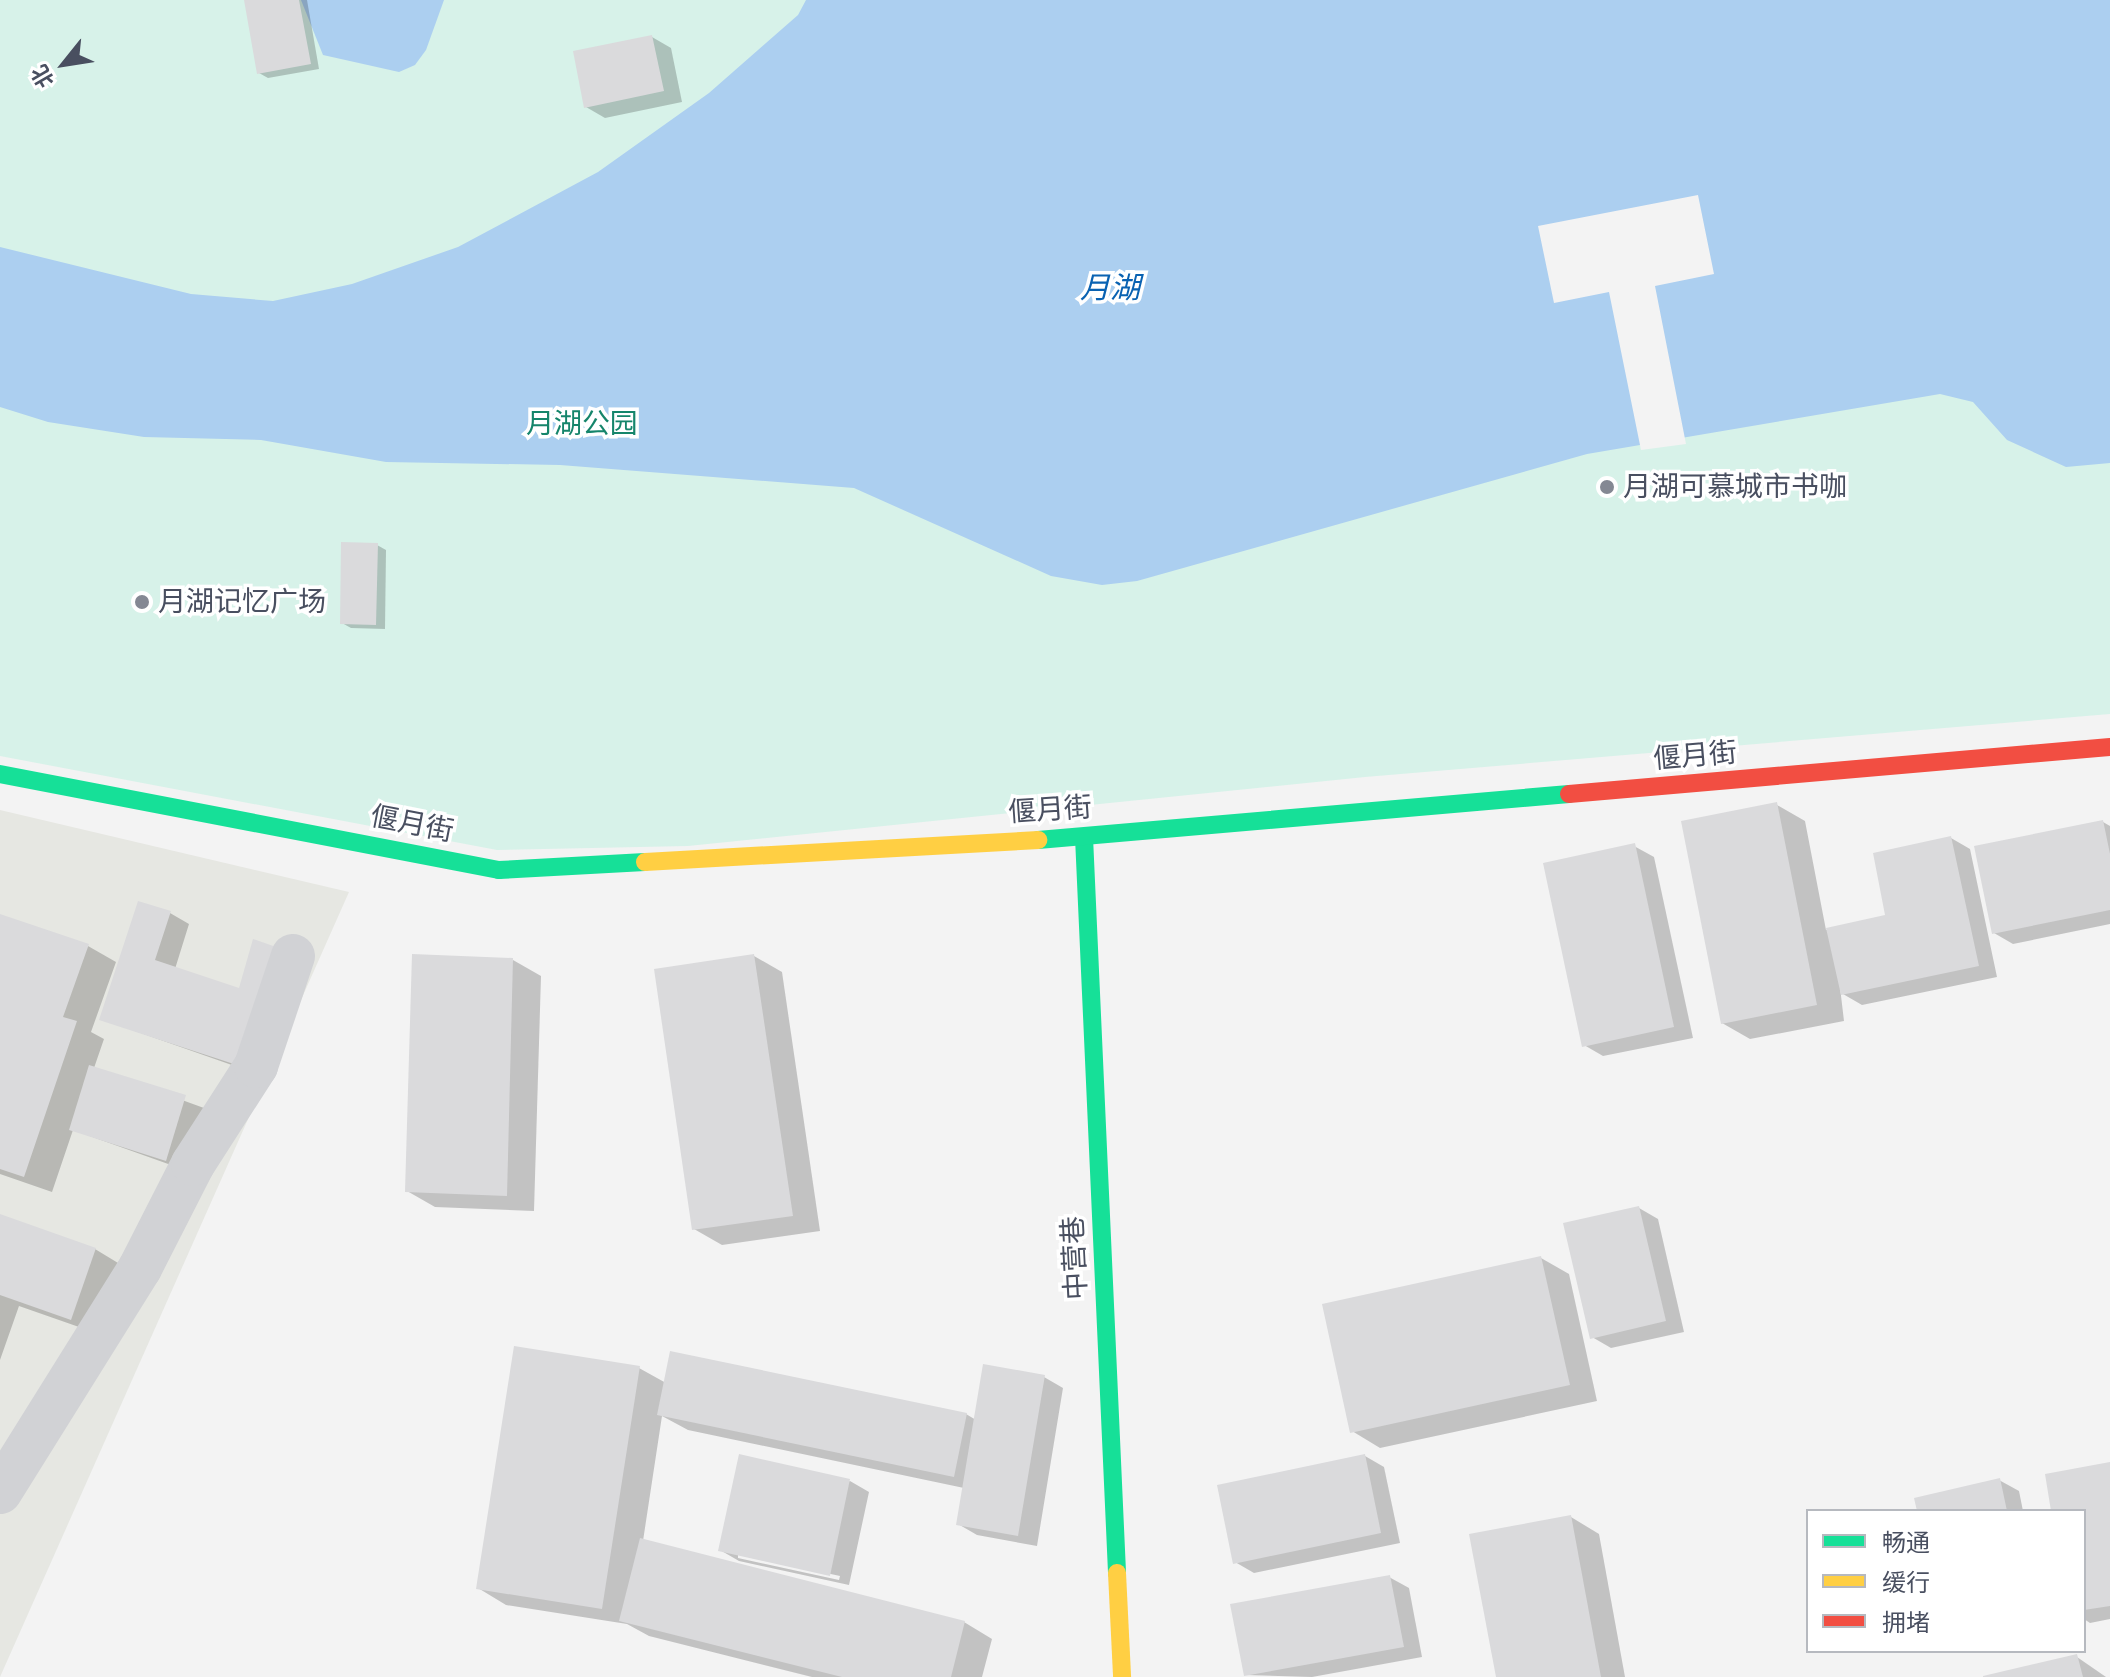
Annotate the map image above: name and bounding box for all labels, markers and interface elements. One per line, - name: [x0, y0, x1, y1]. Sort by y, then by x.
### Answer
- north arrow: [24, 24, 104, 104]
- text: 北: [24, 59, 62, 94]
- water label: 月湖: [1080, 270, 1140, 306]
- park label: 月湖公园: [526, 407, 638, 441]
- place label: 月湖可慕城市书咖: [1623, 470, 1847, 504]
- marker: 月湖可慕城市书咖: [1598, 478, 1616, 496]
- place label: 月湖记忆广场: [158, 585, 326, 619]
- marker: 月湖记忆广场: [133, 593, 151, 611]
- street label: 偃月街: [1652, 736, 1738, 776]
- street label: 偃月街: [1007, 790, 1093, 830]
- street label: 偃月街: [368, 799, 456, 849]
- street label: 中营巷: [1056, 1215, 1094, 1301]
- legend: [1806, 1509, 2086, 1653]
- text: 畅通: [1882, 1526, 1930, 1559]
- text: 缓行: [1882, 1566, 1930, 1599]
- text: 拥堵: [1882, 1606, 1930, 1639]

